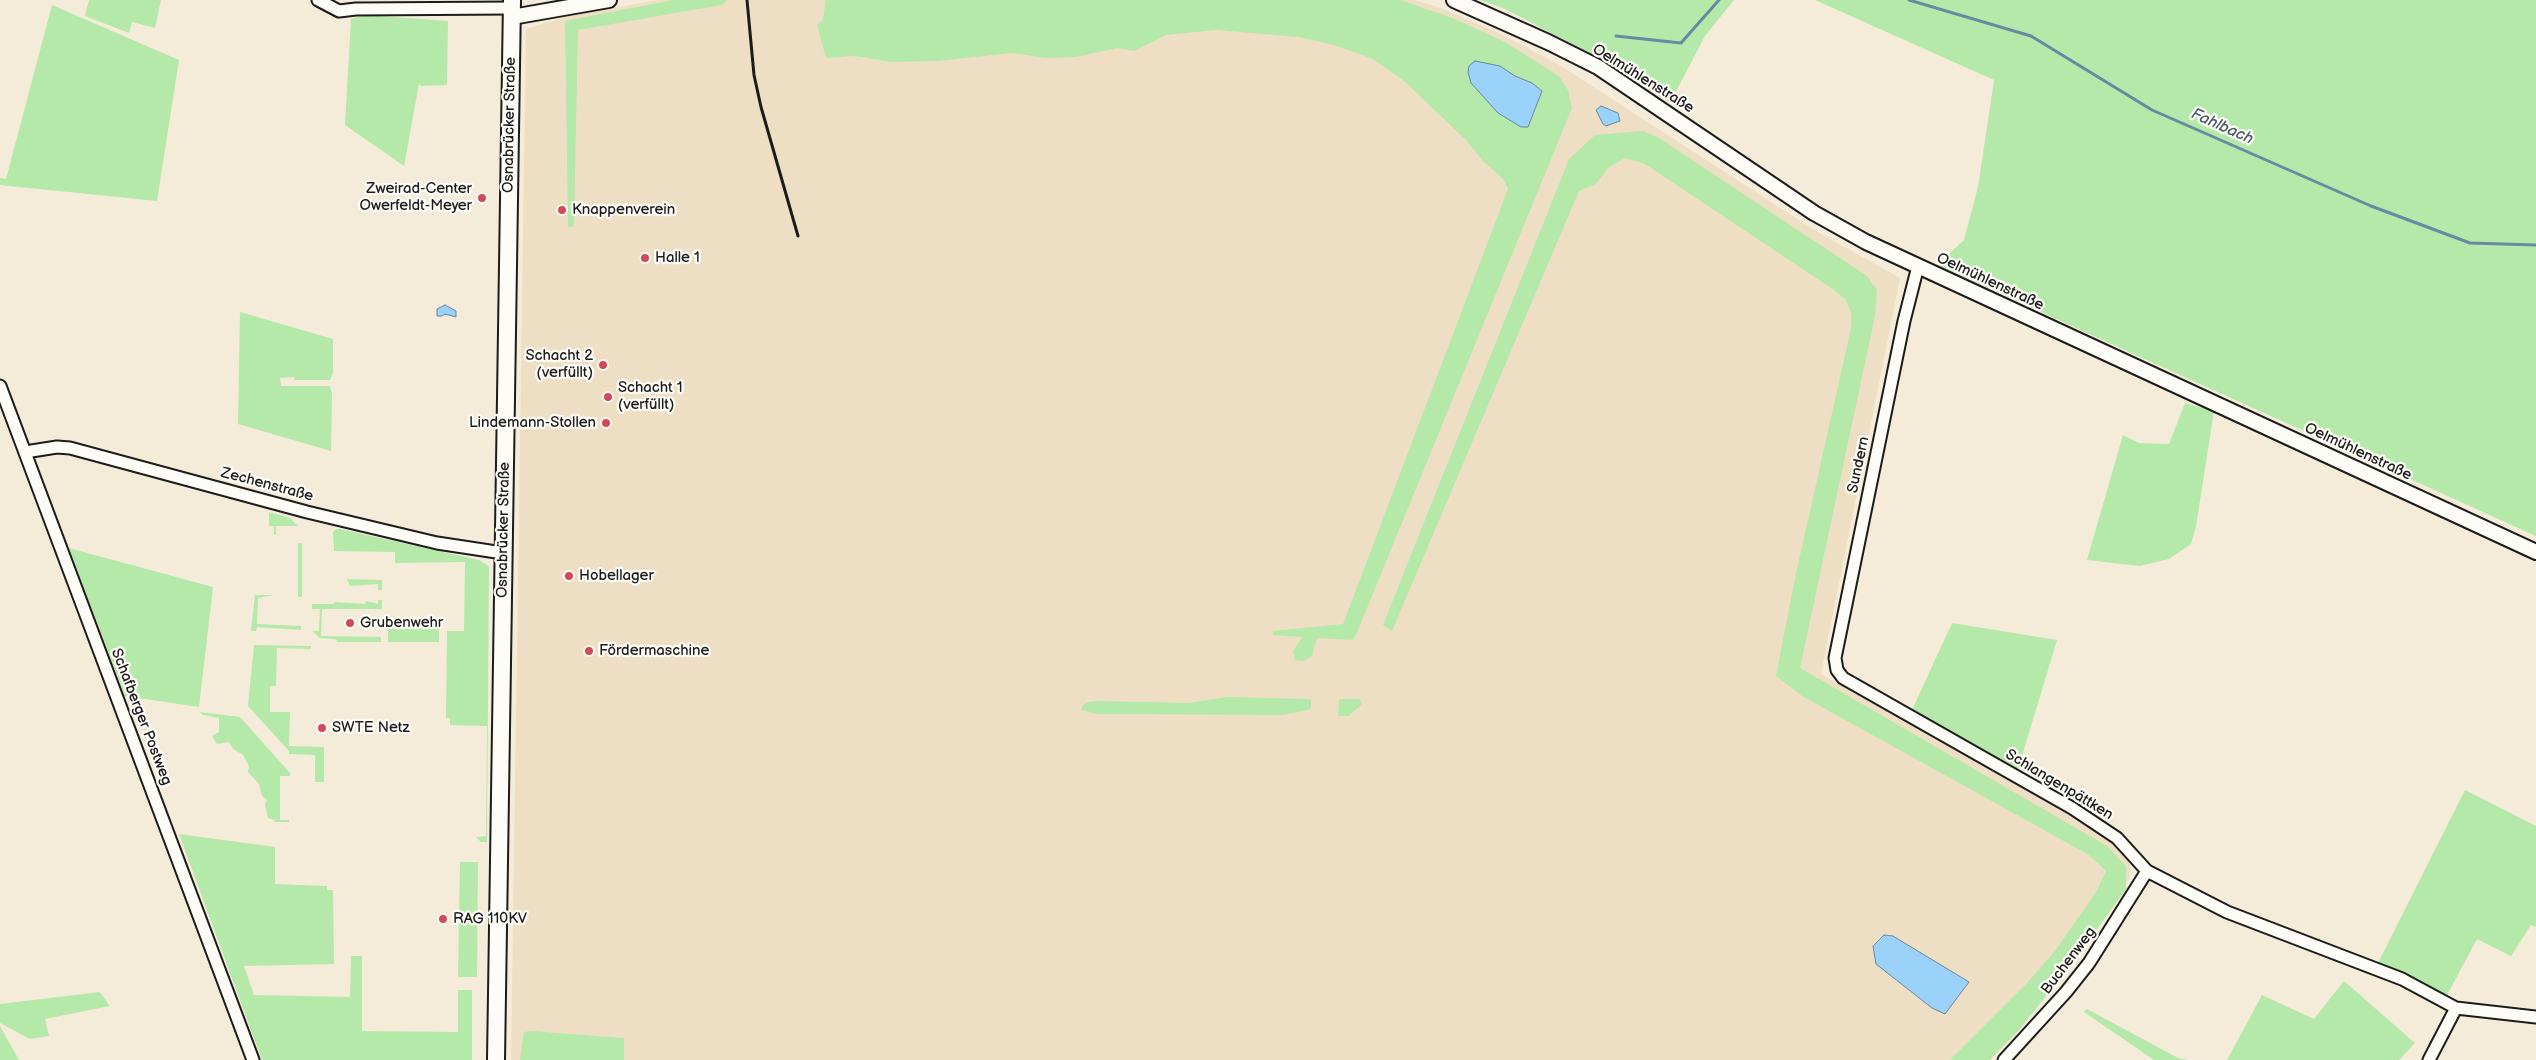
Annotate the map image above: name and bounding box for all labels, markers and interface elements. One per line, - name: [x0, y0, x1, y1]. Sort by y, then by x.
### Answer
- street label: Oelmühlenstraße: [1589, 41, 1697, 117]
- street label: Osnabrücker Straße: [500, 57, 520, 193]
- water label: Fahlbach: [2188, 105, 2256, 149]
- place label: Zweirad-Center Owerfeldt-Meyer: [360, 180, 472, 215]
- marker: Zweirad-Center Owerfeldt-Meyer: [476, 192, 488, 204]
- place label: Knappenverein: [572, 201, 675, 219]
- marker: Knappenverein: [556, 204, 568, 216]
- place label: Halle 1: [655, 249, 700, 267]
- street label: Oelmühlenstraße: [1934, 249, 2046, 315]
- marker: Halle 1: [639, 252, 651, 264]
- place label: Schacht 2 (verfüllt): [525, 347, 593, 382]
- marker: Schacht 2 (verfüllt): [597, 359, 609, 371]
- place label: Schacht 1 (verfüllt): [618, 379, 683, 414]
- marker: Schacht 1 (verfüllt): [602, 391, 614, 403]
- place label: Lindemann-Stollen: [469, 414, 596, 432]
- marker: Lindemann-Stollen: [600, 417, 612, 429]
- street label: Oelmühlenstraße: [2302, 419, 2414, 485]
- street label: Sundern: [1844, 435, 1874, 495]
- street label: Osnabrücker Straße: [494, 462, 514, 598]
- street label: Zechenstraße: [219, 464, 315, 506]
- place label: Hobellager: [579, 567, 654, 585]
- marker: Hobellager: [563, 570, 575, 582]
- place label: Grubenwehr: [360, 614, 443, 632]
- marker: Grubenwehr: [344, 617, 356, 629]
- place label: Fördermaschine: [599, 642, 709, 660]
- marker: Fördermaschine: [583, 645, 595, 657]
- street label: Schafberger Postweg: [107, 646, 175, 788]
- place label: SWTE Netz: [332, 719, 410, 737]
- marker: SWTE Netz: [316, 722, 328, 734]
- street label: Schlangenpättken: [2002, 746, 2116, 824]
- place label: RAG 110KV: [453, 910, 527, 928]
- marker: RAG 110KV: [437, 913, 449, 925]
- street label: Buchenweg: [2038, 924, 2100, 998]

